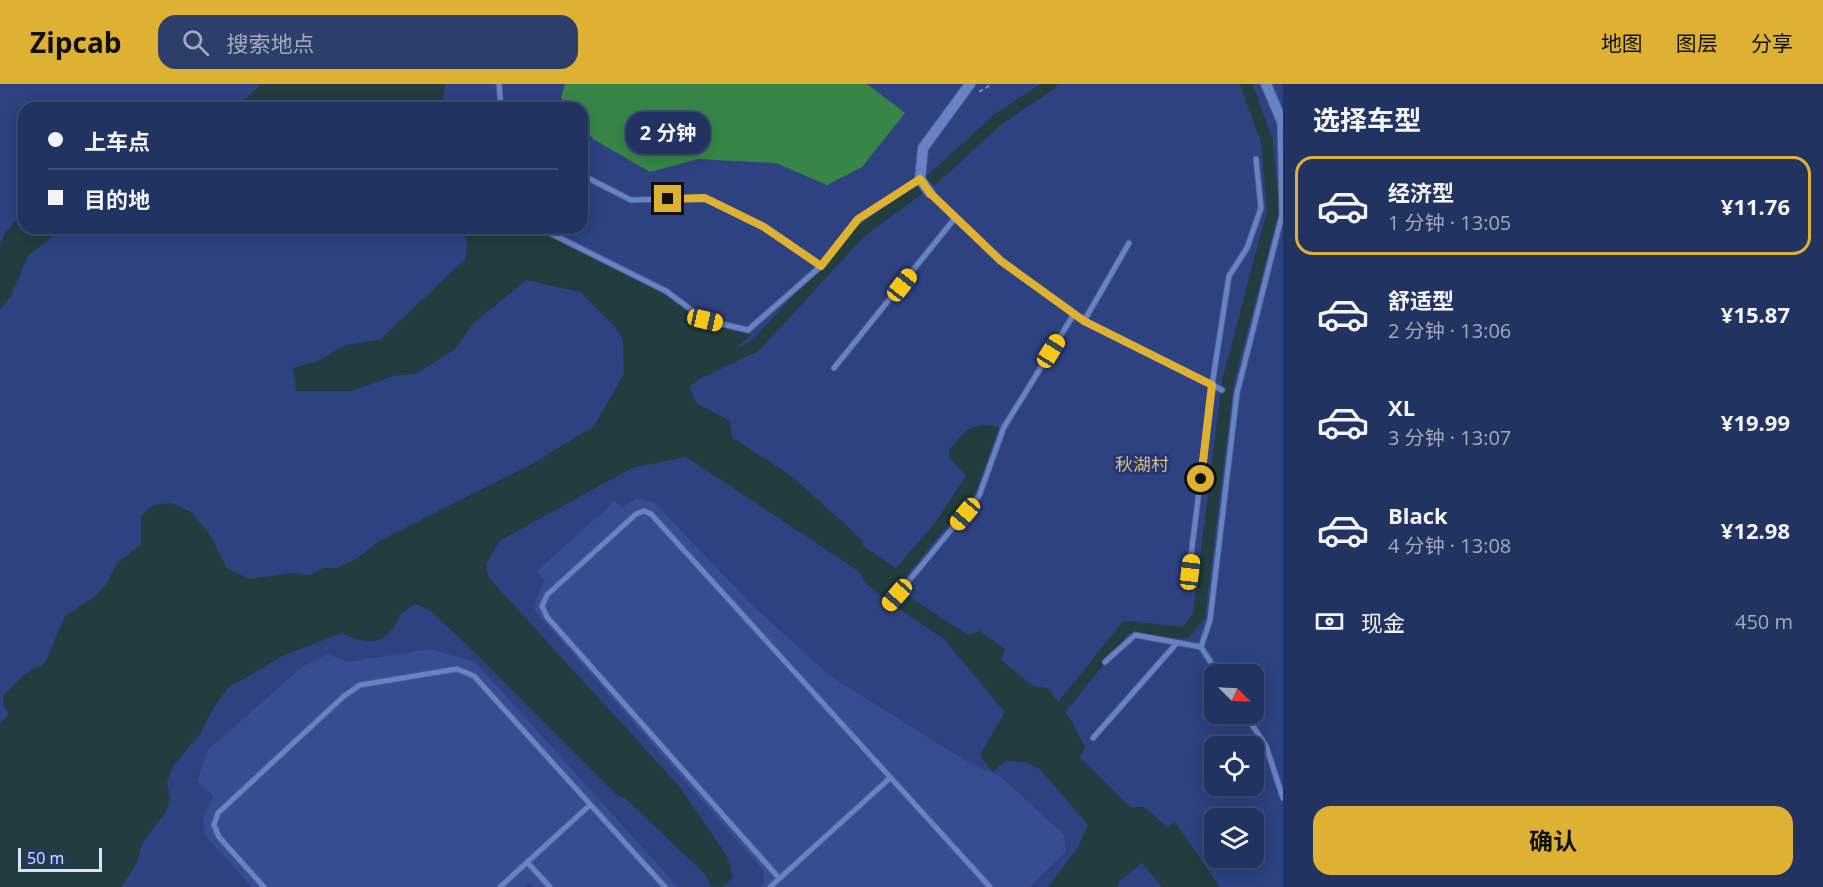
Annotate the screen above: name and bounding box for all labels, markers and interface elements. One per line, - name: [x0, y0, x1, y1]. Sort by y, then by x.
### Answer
- search box: [158, 15, 578, 69]
- text: Zipcab: [30, 23, 122, 61]
- icon: search: [179, 26, 212, 59]
- text: 搜索地点: [227, 28, 315, 58]
- text: 地图: [1601, 29, 1643, 57]
- text: 图层: [1676, 29, 1718, 57]
- text: 分享: [1751, 29, 1793, 57]
- text: 选择车型: [1313, 101, 1421, 138]
- callout: 2 分钟: [626, 112, 710, 154]
- text: 2 分钟: [640, 119, 696, 146]
- text: 上车点: [84, 126, 150, 156]
- text: 经济型: [1388, 177, 1454, 207]
- icon: car: [1316, 179, 1370, 233]
- text: 目的地: [84, 184, 150, 214]
- route end: [654, 185, 681, 212]
- text: ¥11.76: [1721, 191, 1790, 221]
- text: 1 分钟 · 13:05: [1388, 209, 1511, 236]
- car: [884, 265, 920, 305]
- text: 舒适型: [1388, 285, 1454, 315]
- icon: car: [1316, 287, 1370, 341]
- text: ¥15.87: [1721, 299, 1790, 329]
- car: [685, 307, 725, 333]
- text: 2 分钟 · 13:06: [1388, 317, 1511, 344]
- car: [1034, 331, 1068, 371]
- text: XL: [1388, 392, 1415, 422]
- icon: car: [1316, 395, 1370, 449]
- text: ¥19.99: [1721, 407, 1790, 437]
- text: 3 分钟 · 13:07: [1388, 424, 1511, 451]
- district label: 秋湖村: [1115, 452, 1169, 476]
- route start: [1187, 465, 1214, 492]
- car: [947, 494, 983, 534]
- text: Black: [1388, 500, 1448, 530]
- icon: car: [1316, 503, 1370, 557]
- text: ¥12.98: [1721, 515, 1790, 545]
- text: 4 分钟 · 13:08: [1388, 532, 1511, 559]
- car: [1179, 553, 1201, 591]
- car: [878, 576, 916, 614]
- icon: cash: [1313, 605, 1346, 638]
- text: 现金: [1361, 607, 1405, 637]
- text: 450 m: [1735, 608, 1793, 635]
- north arrow: [1204, 664, 1264, 724]
- map controls: [1204, 664, 1264, 868]
- button: locate: [1204, 736, 1264, 796]
- button: 确认: [1313, 806, 1793, 875]
- button: layers: [1204, 808, 1264, 868]
- scale bar: [18, 845, 102, 872]
- text: 50 m: [27, 847, 64, 869]

